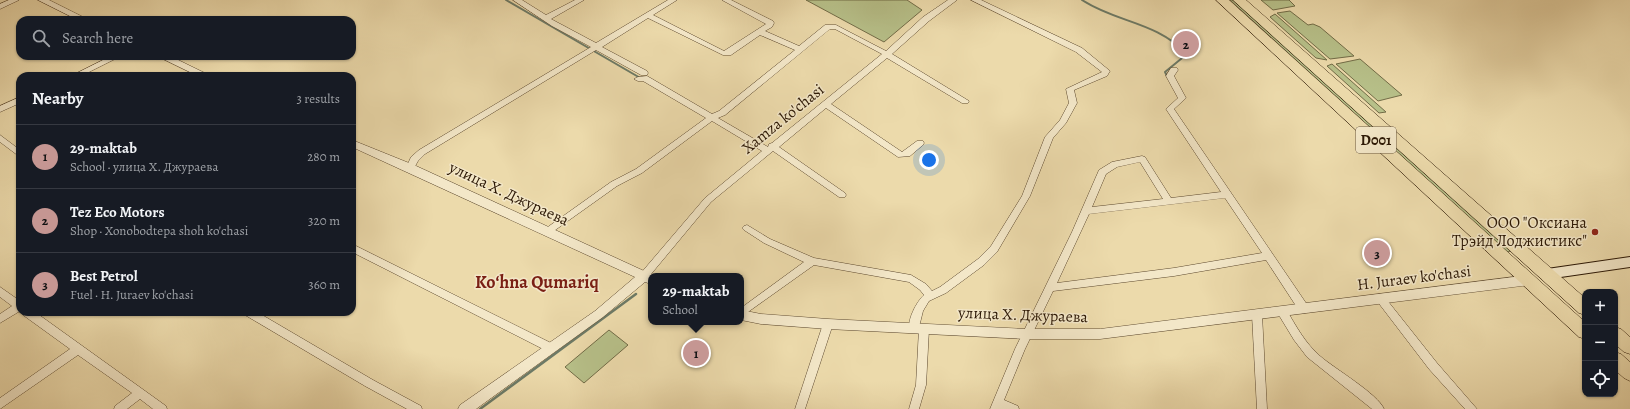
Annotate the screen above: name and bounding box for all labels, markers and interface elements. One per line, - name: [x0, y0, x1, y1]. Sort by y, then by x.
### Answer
- search box: [16, 16, 356, 60]
- icon: search: [30, 27, 52, 49]
- text: Search here: [62, 28, 133, 48]
- pin: 2: [1173, 29, 1199, 59]
- street label: Xamza ko'chasi: [737, 79, 829, 159]
- text: Nearby: [32, 87, 83, 110]
- text: 3 results: [296, 90, 340, 107]
- road number: D001: [1356, 127, 1396, 153]
- text: 29-maktab: [70, 138, 137, 158]
- text: 1: [43, 148, 47, 165]
- text: 280 m: [307, 148, 340, 165]
- your location: [919, 150, 939, 170]
- street label: улица Х. Джураева: [445, 156, 573, 232]
- text: School · улица Х. Джураева: [70, 158, 218, 175]
- text: Tez Eco Motors: [70, 202, 165, 222]
- text: 2: [42, 212, 48, 229]
- text: 320 m: [308, 212, 340, 229]
- place label: ООО "Оксиана Трэйд Лоджистикс": [1452, 212, 1588, 252]
- text: Shop · Xonobodtepa shoh ko'chasi: [70, 222, 248, 239]
- marker: ООО "Оксиана Трэйд Лоджистикс": [1590, 227, 1600, 237]
- pin: 3: [1364, 238, 1390, 268]
- street label: H. Juraev ko'chasi: [1356, 260, 1472, 296]
- text: Best Petrol: [70, 266, 138, 286]
- district label: Koʻhna Qumariq: [475, 270, 600, 294]
- popup: [648, 273, 744, 325]
- text: 3: [42, 276, 48, 293]
- text: 360 m: [308, 276, 340, 293]
- text: 29-maktab: [662, 281, 730, 301]
- text: Fuel · H. Juraev ko'chasi: [70, 286, 194, 303]
- map controls: [1582, 289, 1618, 397]
- button: +: [1582, 289, 1618, 325]
- text: School: [662, 301, 698, 318]
- street label: улица Х. Джураева: [957, 302, 1089, 328]
- button: −: [1582, 325, 1618, 361]
- pin: 1: [683, 338, 709, 368]
- button: locate: [1582, 361, 1618, 397]

